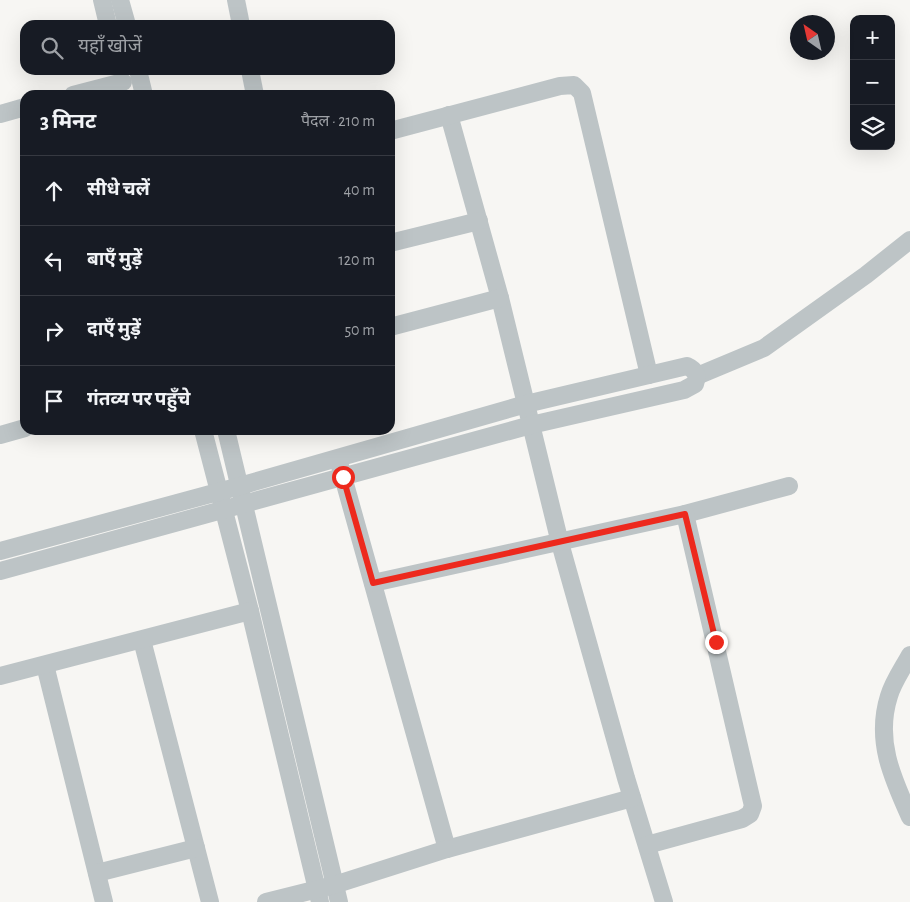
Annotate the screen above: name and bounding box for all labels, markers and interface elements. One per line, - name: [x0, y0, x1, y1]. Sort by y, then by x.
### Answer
- north arrow: [790, 15, 835, 60]
- map controls: [850, 15, 895, 150]
- button: +: [850, 15, 895, 60]
- search box: [20, 20, 395, 75]
- icon: search: [38, 34, 66, 62]
- text: यहाँ खोजें: [78, 37, 142, 56]
- button: −: [850, 60, 895, 105]
- button: layers: [850, 105, 895, 150]
- text: 3 मिनट: [40, 111, 96, 132]
- text: पैदल · 210 m: [301, 113, 375, 129]
- icon: ahead: [40, 177, 68, 205]
- text: सीधे चलें: [87, 180, 150, 199]
- text: 40 m: [343, 182, 375, 198]
- icon: left: [40, 247, 68, 275]
- text: बाएँ मुड़ें: [87, 250, 142, 269]
- text: 120 m: [338, 252, 375, 268]
- icon: right: [40, 317, 68, 345]
- text: दाएँ मुड़ें: [87, 320, 141, 339]
- text: 50 m: [344, 322, 375, 338]
- icon: arrive: [40, 387, 68, 415]
- text: गंतव्य पर पहुँचे: [87, 390, 190, 409]
- route start: [332, 466, 355, 489]
- route end: [705, 631, 728, 654]

